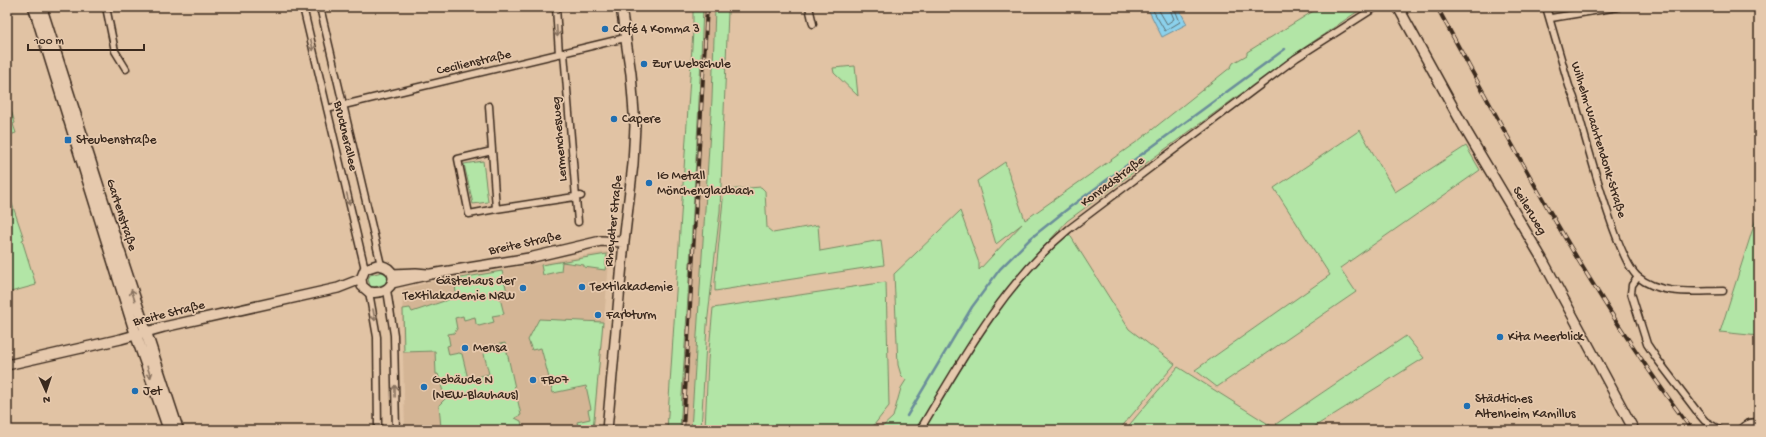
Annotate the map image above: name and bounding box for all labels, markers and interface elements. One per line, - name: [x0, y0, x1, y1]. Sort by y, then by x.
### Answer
- place label: Café 4 Komma 3: [613, 22, 700, 37]
- one-way arrow: [554, 24, 561, 37]
- marker: Café 4 Komma 3: [600, 24, 610, 34]
- scale bar: [28, 26, 144, 52]
- text: 100 m: [33, 35, 64, 49]
- one-way arrow: [309, 38, 316, 51]
- street label: Cecilienstraße: [435, 47, 513, 79]
- place label: Zur Webschule: [652, 57, 731, 72]
- marker: Zur Webschule: [639, 59, 649, 69]
- street label: Wilhelm-Wachtendonk-Straße: [1567, 60, 1629, 220]
- street label: Lermenchesweg: [549, 96, 571, 182]
- street label: Brucknerallee: [329, 99, 360, 173]
- place label: Capere: [622, 112, 661, 127]
- marker: Capere: [609, 114, 619, 124]
- place label: Steubenstraße: [76, 133, 157, 148]
- marker: Steubenstraße: [63, 135, 73, 145]
- street label: Konradstraße: [1078, 153, 1148, 211]
- place label: IG Metall Mönchengladbach: [657, 169, 754, 199]
- street label: Rheydter Straße: [602, 174, 626, 268]
- street label: Gartenstraße: [102, 177, 140, 253]
- marker: IG Metall Mönchengladbach: [644, 178, 654, 188]
- street label: Seilerweg: [1509, 184, 1549, 238]
- one-way arrow: [345, 192, 353, 205]
- street label: Breite Straße: [486, 229, 563, 259]
- place label: Gästehaus der Textilakademie NRW: [402, 274, 516, 304]
- place label: Textilakademie: [589, 280, 673, 295]
- marker: Textilakademie: [577, 282, 587, 292]
- marker: Gästehaus der Textilakademie NRW: [518, 283, 528, 293]
- one-way arrow: [129, 289, 137, 301]
- street label: Breite Straße: [130, 298, 207, 330]
- one-way arrow: [371, 308, 379, 321]
- place label: Farbturm: [605, 308, 657, 323]
- marker: Farbturm: [593, 310, 603, 320]
- place label: Kita Meerblick: [1508, 330, 1585, 345]
- marker: Kita Meerblick: [1495, 332, 1505, 342]
- place label: Mensa: [473, 341, 508, 356]
- marker: Mensa: [460, 343, 470, 353]
- one-way arrow: [146, 365, 153, 378]
- north arrow: [26, 371, 66, 411]
- place label: Gebäude N (NEW-Blauhaus): [432, 373, 519, 403]
- place label: FB07: [540, 373, 570, 388]
- marker: FB07: [528, 375, 538, 385]
- marker: Gebäude N (NEW-Blauhaus): [419, 382, 429, 392]
- place label: Jet: [143, 384, 164, 399]
- one-way arrow: [391, 385, 399, 398]
- marker: Jet: [130, 386, 140, 396]
- place label: Städtiches Altenheim Kamillus: [1475, 392, 1577, 422]
- text: N: [43, 393, 50, 405]
- marker: Städtiches Altenheim Kamillus: [1462, 401, 1472, 411]

